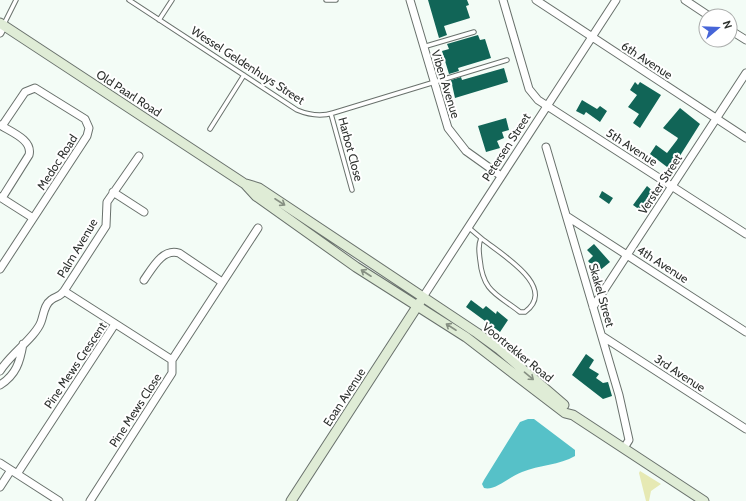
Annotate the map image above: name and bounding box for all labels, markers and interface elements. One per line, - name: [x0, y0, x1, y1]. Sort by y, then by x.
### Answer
- north arrow: [698, 8, 738, 48]
- text: N: [720, 19, 735, 31]
- street label: Wessel Geldenhuys Street: [188, 23, 308, 107]
- street label: 6th Avenue: [619, 38, 675, 82]
- street label: Viben Avenue: [428, 48, 464, 120]
- street label: Old Paarl Road: [94, 66, 164, 120]
- street label: Petersen Street: [478, 110, 534, 184]
- street label: Harbot Close: [335, 115, 367, 183]
- street label: 5th Avenue: [604, 125, 660, 169]
- street label: Medoc Road: [34, 131, 80, 193]
- street label: Verster Street: [635, 151, 685, 217]
- one-way arrow: [274, 197, 285, 206]
- street label: Palm Avenue: [53, 216, 101, 280]
- street label: 4th Avenue: [634, 242, 692, 286]
- street label: Skakel Street: [586, 261, 618, 329]
- one-way arrow: [361, 269, 372, 277]
- street label: Pine Mews Crescent: [40, 319, 110, 411]
- street label: Voortrekker Road: [480, 319, 556, 385]
- one-way arrow: [445, 322, 456, 331]
- street label: 3rd Avenue: [652, 351, 708, 395]
- street label: Eoan Avenue: [320, 365, 368, 429]
- street label: Pine Mews Close: [106, 370, 164, 450]
- one-way arrow: [523, 371, 534, 380]

